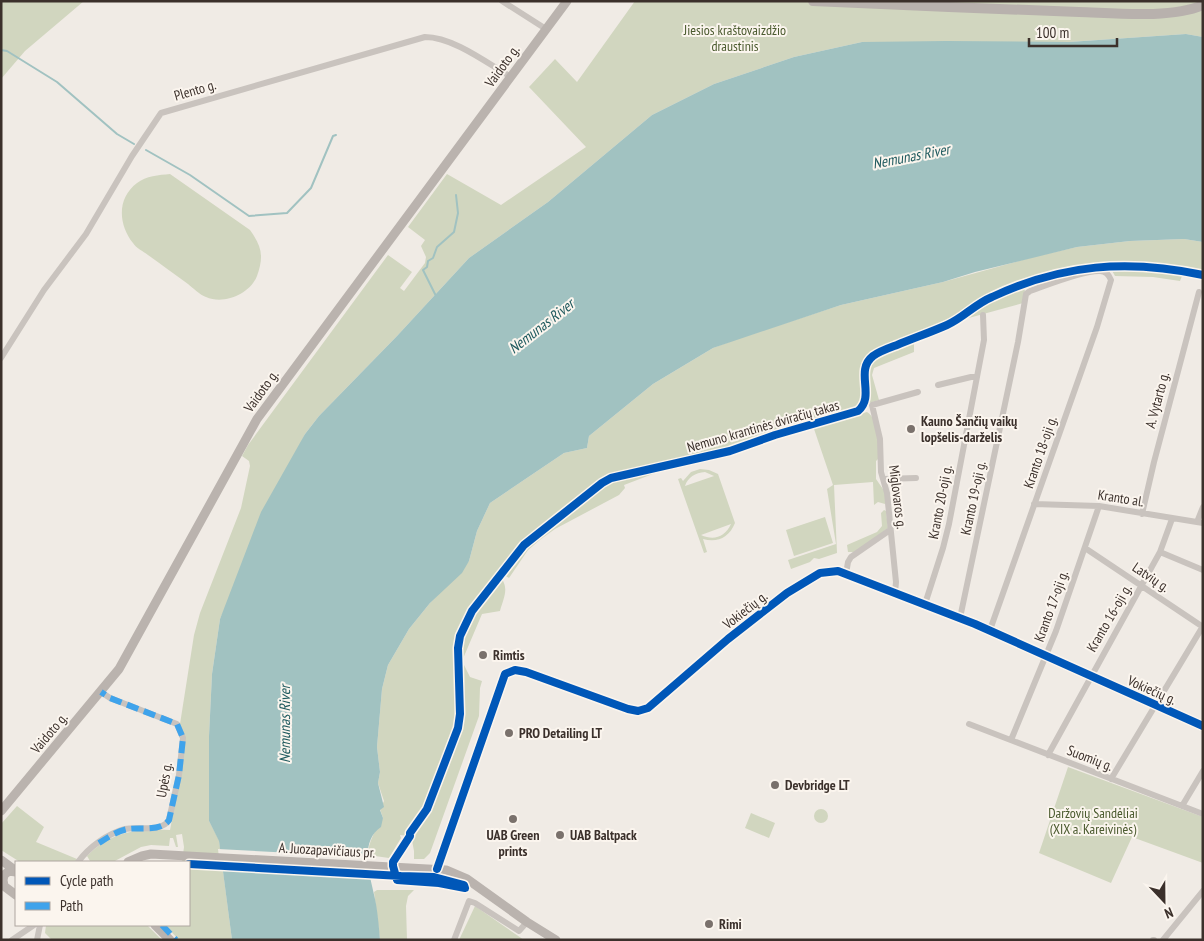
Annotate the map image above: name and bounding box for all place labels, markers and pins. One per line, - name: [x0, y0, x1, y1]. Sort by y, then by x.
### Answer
- place label: Kauno Šančių vaikų lopšelis-darželis: [921, 412, 1018, 446]
- marker: Kauno Šančių vaikų lopšelis-darželis: [905, 423, 917, 435]
- place label: Rimtis: [493, 646, 525, 664]
- marker: Rimtis: [477, 649, 489, 661]
- place label: PRO Detailing LT: [519, 724, 603, 742]
- marker: PRO Detailing LT: [503, 727, 515, 739]
- place label: Devbridge LT: [785, 776, 850, 794]
- marker: Devbridge LT: [769, 779, 781, 791]
- marker: UAB Green prints: [507, 813, 519, 825]
- place label: UAB Green prints: [486, 826, 540, 860]
- place label: UAB Baltpack: [570, 826, 637, 844]
- marker: UAB Baltpack: [554, 829, 566, 841]
- place label: Rimi: [719, 915, 742, 933]
- marker: Rimi: [703, 918, 715, 930]

